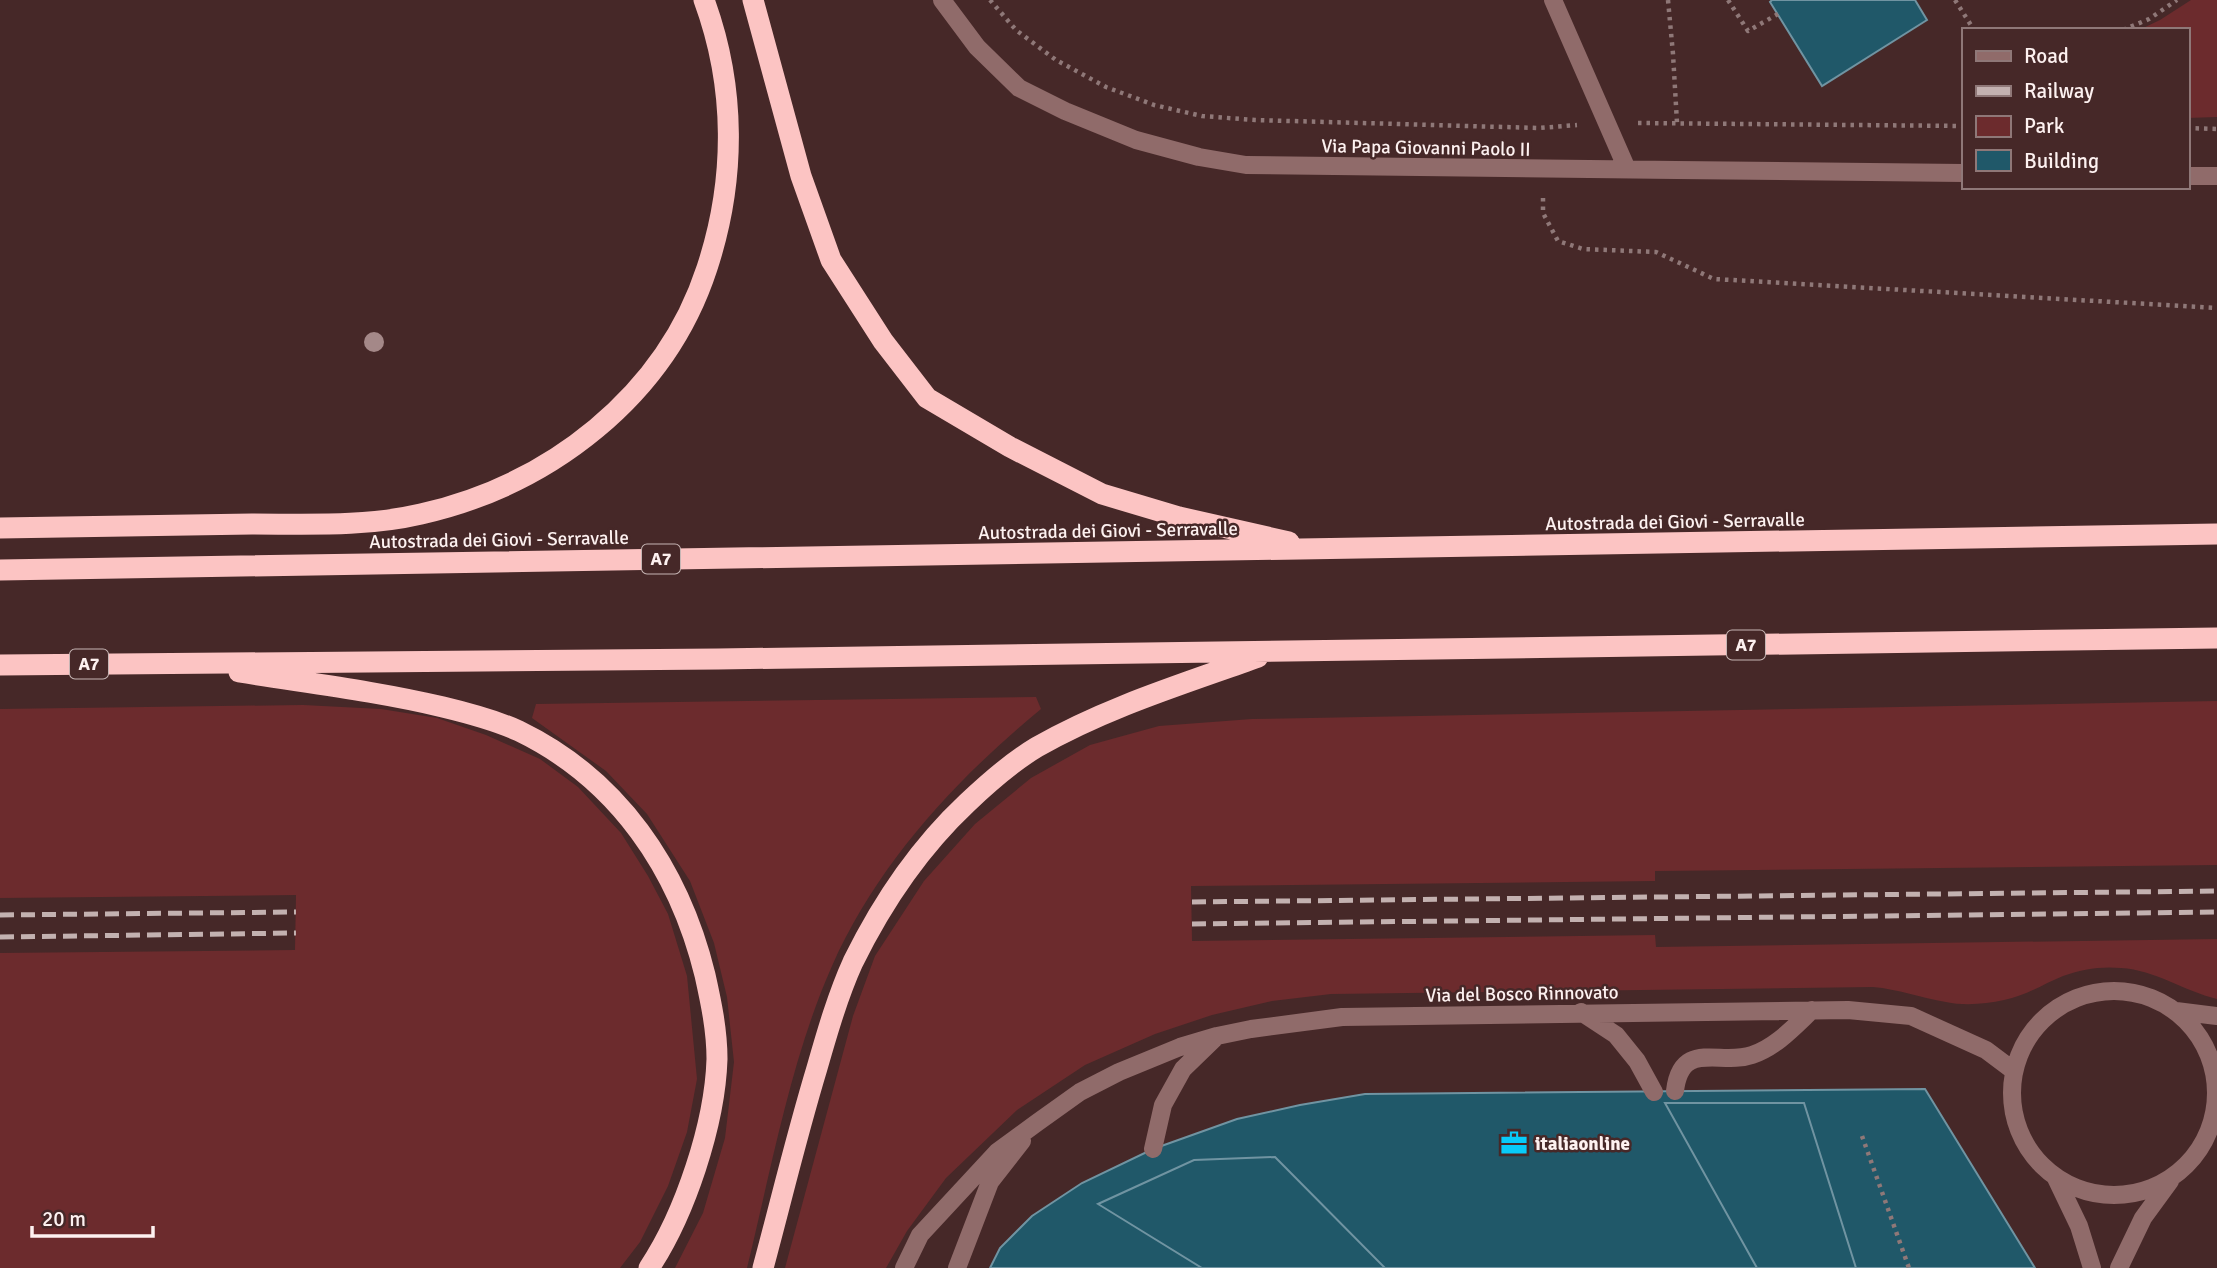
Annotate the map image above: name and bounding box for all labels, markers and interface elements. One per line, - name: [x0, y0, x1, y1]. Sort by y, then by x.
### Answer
- legend: [1962, 28, 2189, 189]
- text: Road: [2024, 43, 2069, 69]
- text: Railway: [2024, 78, 2094, 104]
- text: Park: [2024, 113, 2065, 139]
- street label: Via Papa Giovanni Paolo II: [1321, 134, 1531, 162]
- text: Building: [2024, 148, 2099, 174]
- street label: Autostrada dei Giovi - Serravalle: [1545, 508, 1805, 536]
- street label: Autostrada dei Giovi - Serravalle: [978, 517, 1238, 545]
- street label: Autostrada dei Giovi - Serravalle: [369, 526, 629, 554]
- road number: A7: [642, 544, 680, 574]
- road number: A7: [1727, 630, 1765, 660]
- road number: A7: [70, 650, 108, 678]
- street label: Via del Bosco Rinnovato: [1425, 980, 1619, 1008]
- office icon: italiaonline: [1499, 1128, 1529, 1158]
- place label: italiaonline: [1535, 1132, 1630, 1156]
- scale bar: [32, 1194, 152, 1238]
- text: 20 m: [42, 1206, 86, 1232]

